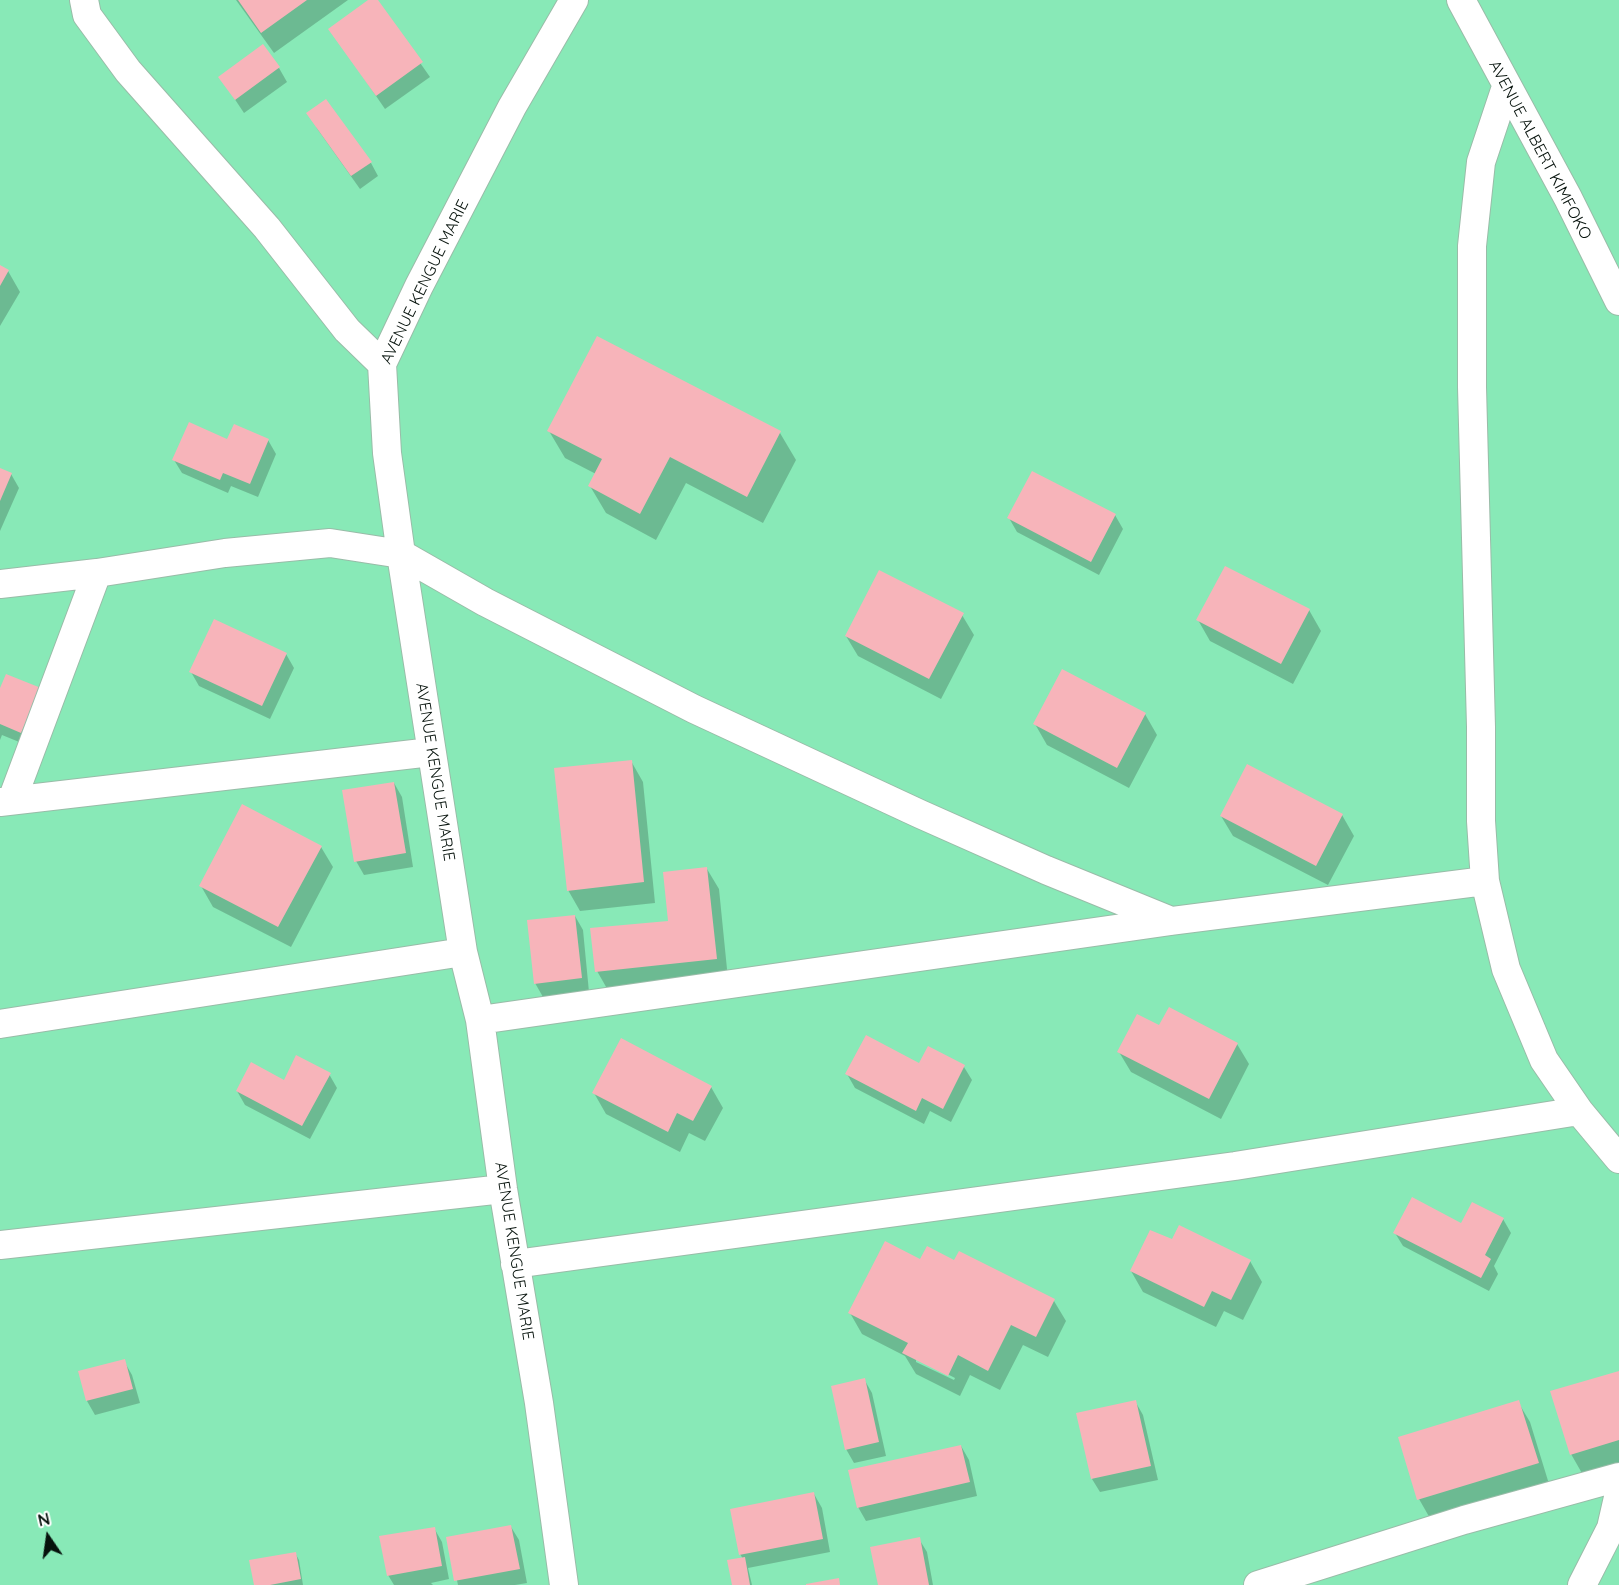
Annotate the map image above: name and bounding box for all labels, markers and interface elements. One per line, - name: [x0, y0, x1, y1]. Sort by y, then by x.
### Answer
- street label: AVENUE ALBERT KIMFOKO: [1485, 57, 1595, 243]
- street label: AVENUE KENGUE MARIE: [377, 197, 473, 367]
- street label: AVENUE KENGUE MARIE: [411, 682, 459, 862]
- street label: AVENUE KENGUE MARIE: [490, 1161, 538, 1341]
- north arrow: [18, 1507, 78, 1567]
- text: N: [36, 1508, 52, 1531]

